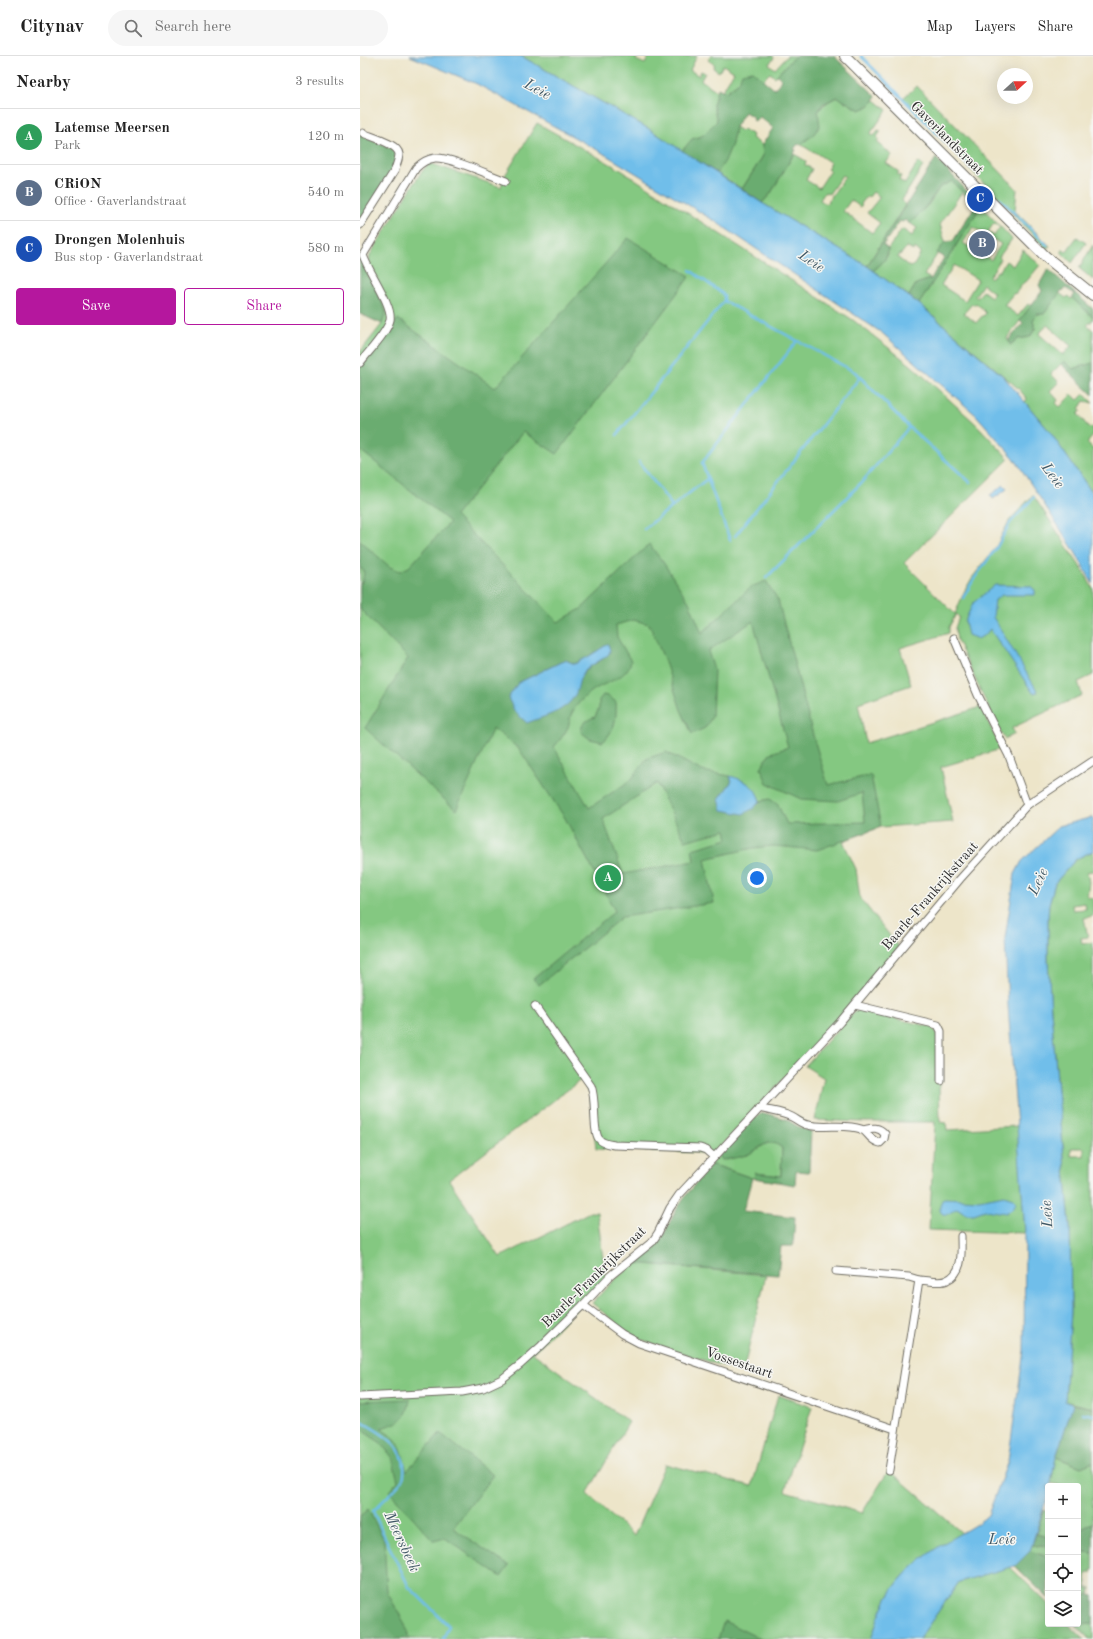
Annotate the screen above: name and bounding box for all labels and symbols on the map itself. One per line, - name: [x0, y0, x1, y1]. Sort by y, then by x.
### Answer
- north arrow: [997, 68, 1033, 104]
- water label: Leie: [520, 76, 553, 103]
- street label: Gaverlandstraat: [908, 99, 986, 177]
- pin: C: [967, 184, 993, 214]
- pin: B: [969, 229, 995, 259]
- water label: Leie: [795, 248, 827, 276]
- water label: Leie: [1037, 460, 1066, 492]
- street label: Baarle-Frankrijkstraat: [879, 839, 981, 953]
- pin: A: [595, 863, 621, 893]
- water label: Leie: [1026, 866, 1052, 899]
- your location: [747, 868, 767, 888]
- water label: Leie: [1040, 1200, 1056, 1229]
- street label: Baarle-Frankrijkstraat: [539, 1224, 649, 1330]
- street label: Vossestaart: [703, 1345, 775, 1381]
- water label: Meersbeek: [380, 1508, 422, 1575]
- water label: Leie: [987, 1533, 1016, 1548]

